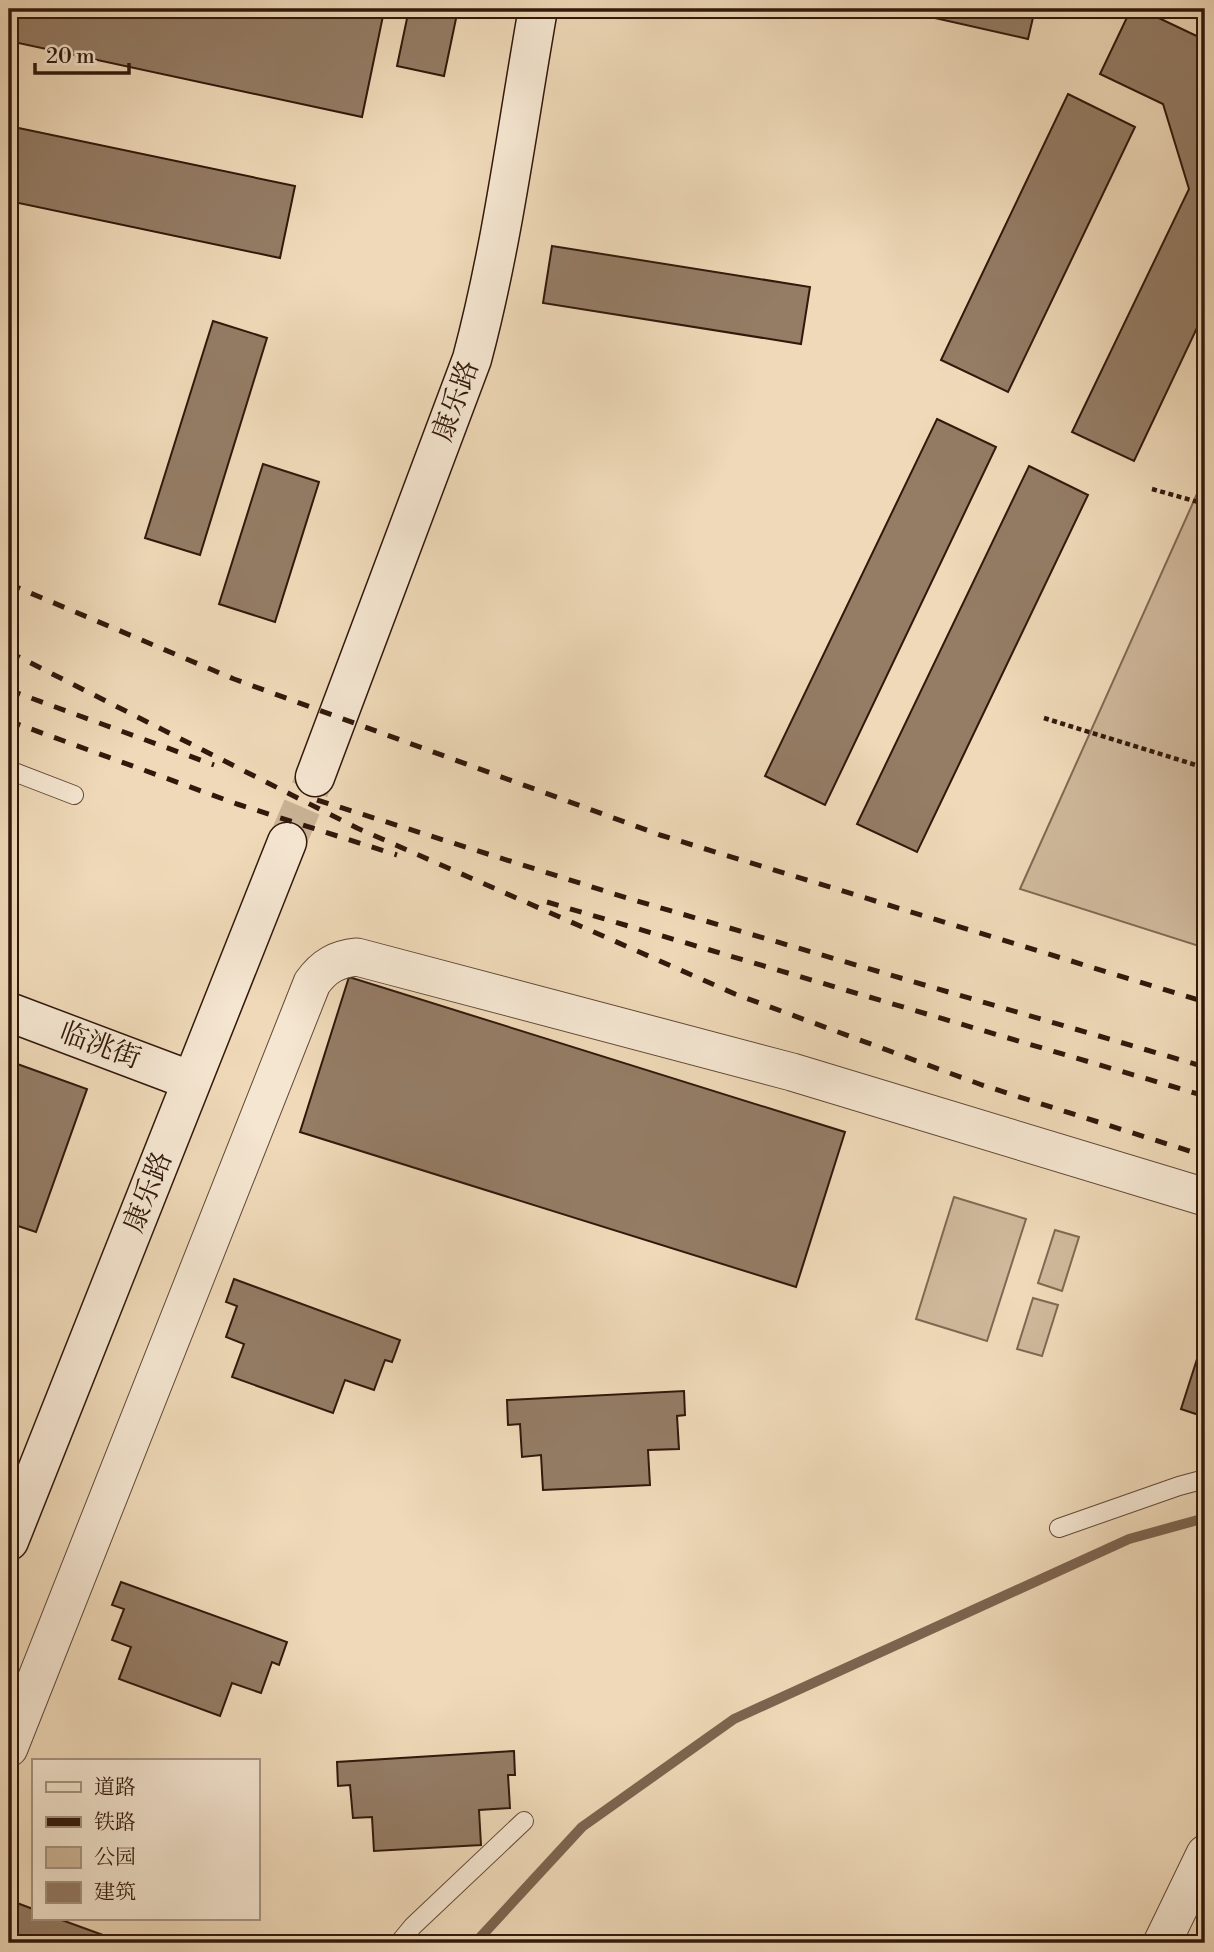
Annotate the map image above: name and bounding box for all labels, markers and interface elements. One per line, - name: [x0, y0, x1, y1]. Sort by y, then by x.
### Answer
- scale bar: [35, 32, 130, 76]
- text: 20 m: [46, 44, 95, 70]
- street label: 康乐路: [425, 356, 487, 446]
- street label: 临洮街: [55, 1015, 145, 1077]
- street label: 康乐路: [116, 1146, 180, 1238]
- legend: [32, 1759, 259, 1920]
- text: 道路: [94, 1775, 136, 1801]
- text: 铁路: [94, 1810, 136, 1836]
- text: 公园: [94, 1845, 136, 1871]
- text: 建筑: [94, 1880, 136, 1906]

